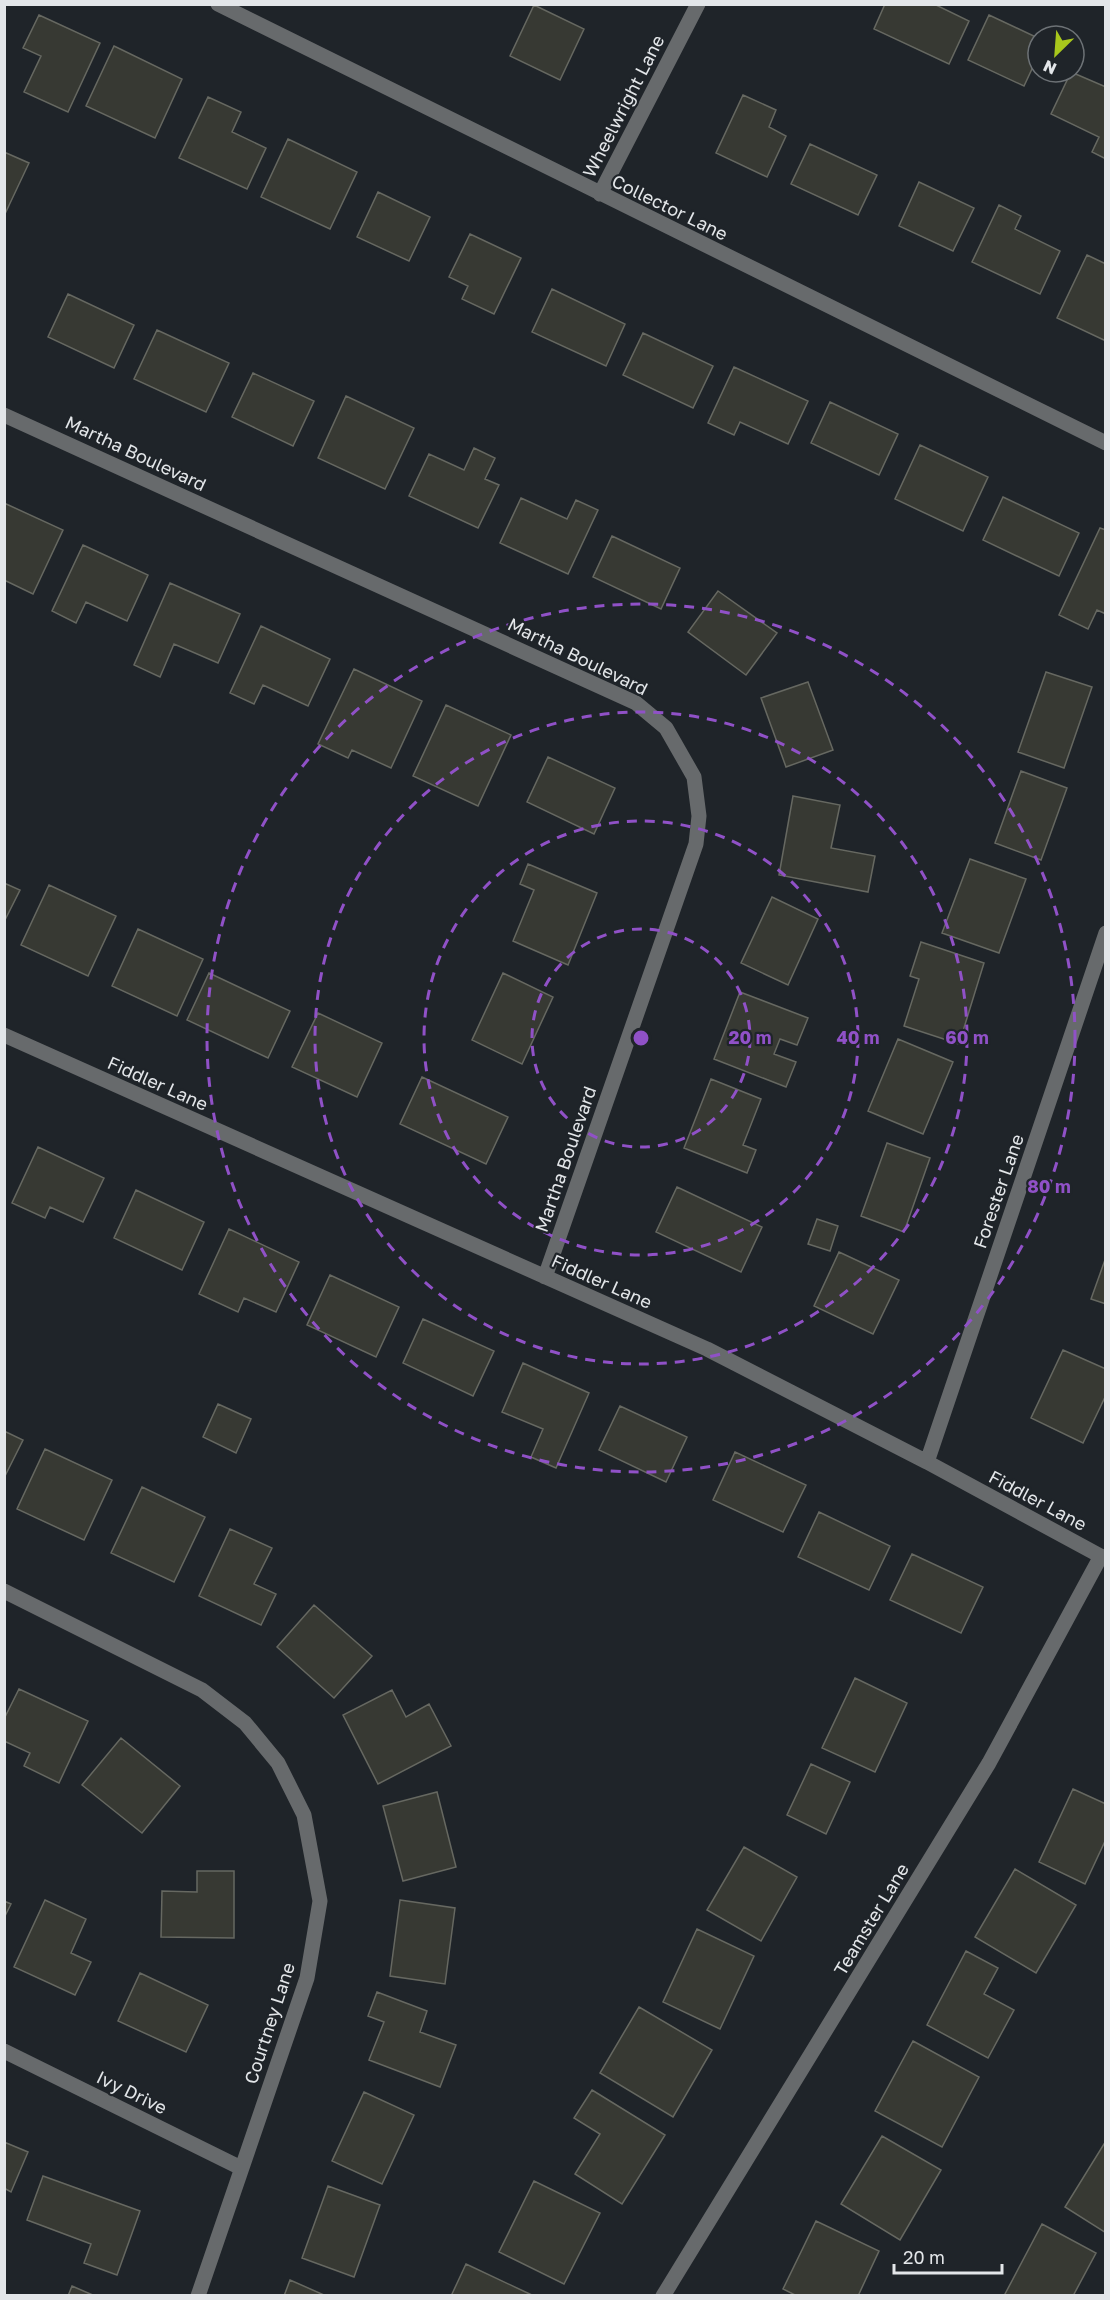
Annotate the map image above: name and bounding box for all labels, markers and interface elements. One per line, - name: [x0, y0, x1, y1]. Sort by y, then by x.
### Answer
- north arrow: [1026, 24, 1086, 84]
- street label: Wheelwright Lane: [578, 31, 668, 181]
- text: N: [1040, 56, 1059, 79]
- street label: Collector Lane: [608, 169, 732, 245]
- street label: Martha Boulevard: [62, 411, 210, 495]
- street label: Martha Boulevard: [504, 613, 652, 699]
- text: 20 m: [729, 1026, 771, 1048]
- text: 40 m: [836, 1026, 880, 1048]
- text: 60 m: [945, 1026, 989, 1048]
- centre of rings: [631, 1028, 651, 1048]
- street label: Fiddler Lane: [104, 1051, 212, 1115]
- street label: Martha Boulevard: [530, 1083, 600, 1235]
- street label: Forester Lane: [968, 1131, 1028, 1251]
- text: 80 m: [1027, 1175, 1071, 1197]
- street label: Fiddler Lane: [548, 1249, 656, 1313]
- street label: Fiddler Lane: [985, 1465, 1091, 1535]
- street label: Teamster Lane: [829, 1859, 913, 1979]
- street label: Courtney Lane: [239, 1960, 299, 2086]
- street label: Ivy Drive: [93, 2066, 171, 2118]
- scale bar: [894, 2237, 1002, 2275]
- text: 20 m: [903, 2246, 945, 2268]

